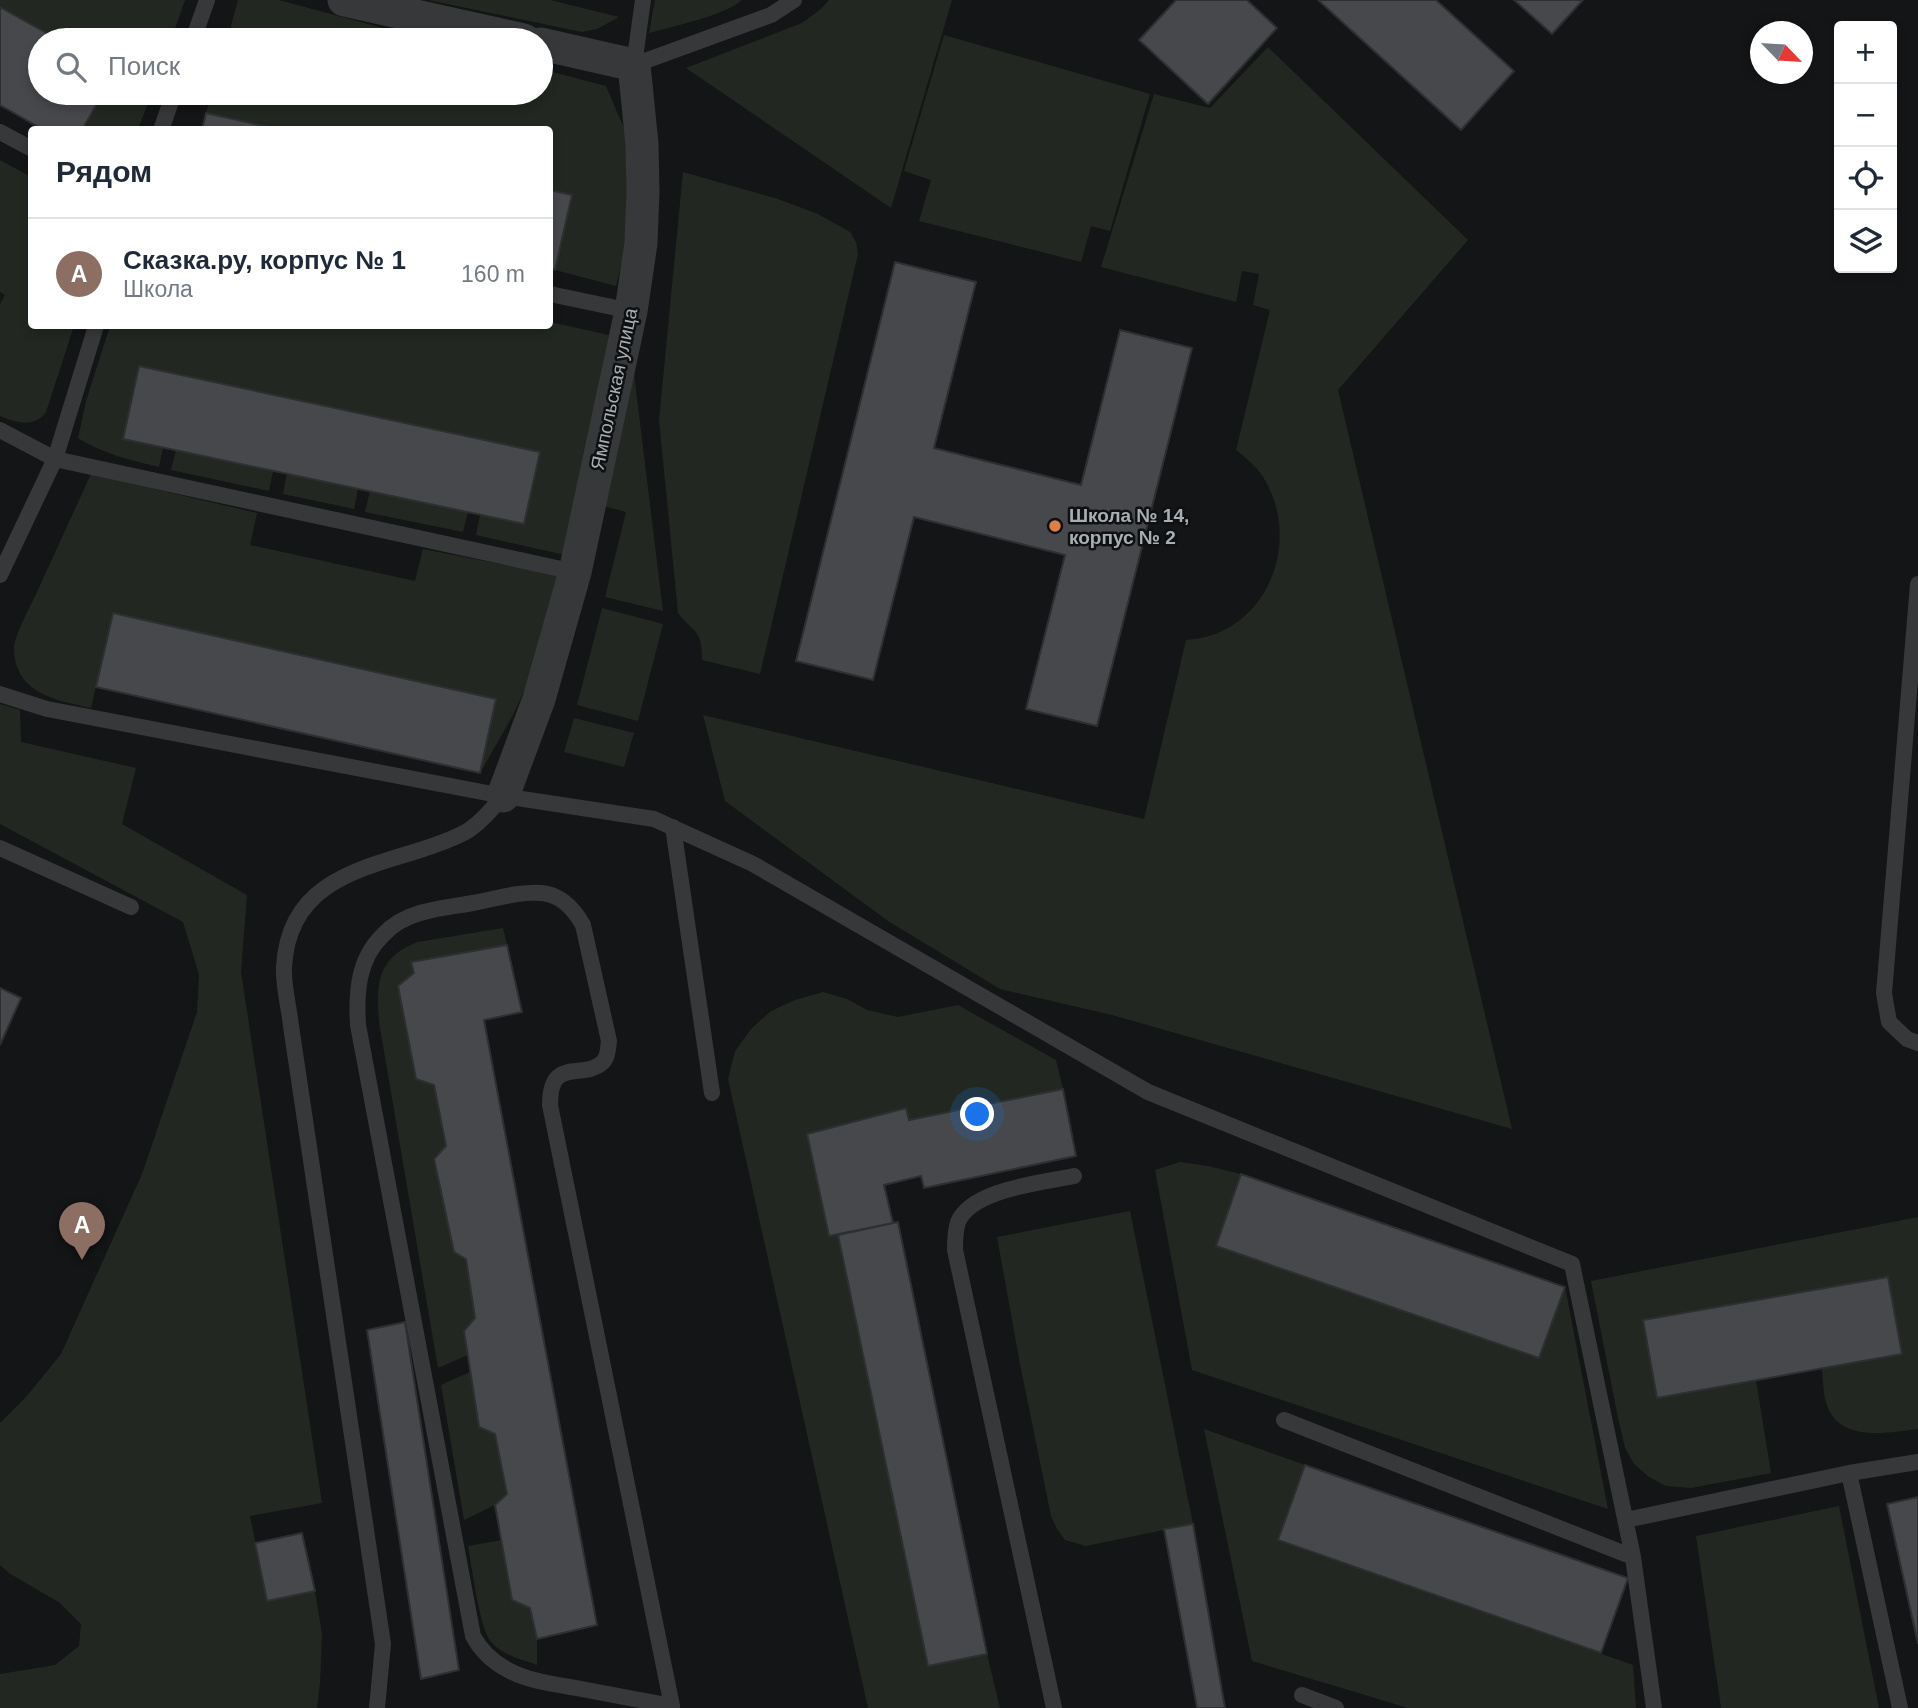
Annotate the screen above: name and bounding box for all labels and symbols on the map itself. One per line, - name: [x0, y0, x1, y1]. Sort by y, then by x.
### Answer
- north arrow: [1750, 21, 1813, 84]
- street label: Ямпольская улица: [587, 306, 641, 472]
- place label: Школа № 14, корпус № 2: [1069, 505, 1189, 548]
- marker: Школа № 14, корпус № 2: [1047, 518, 1063, 534]
- your location: [960, 1097, 994, 1131]
- pin: A: [59, 1202, 105, 1260]

